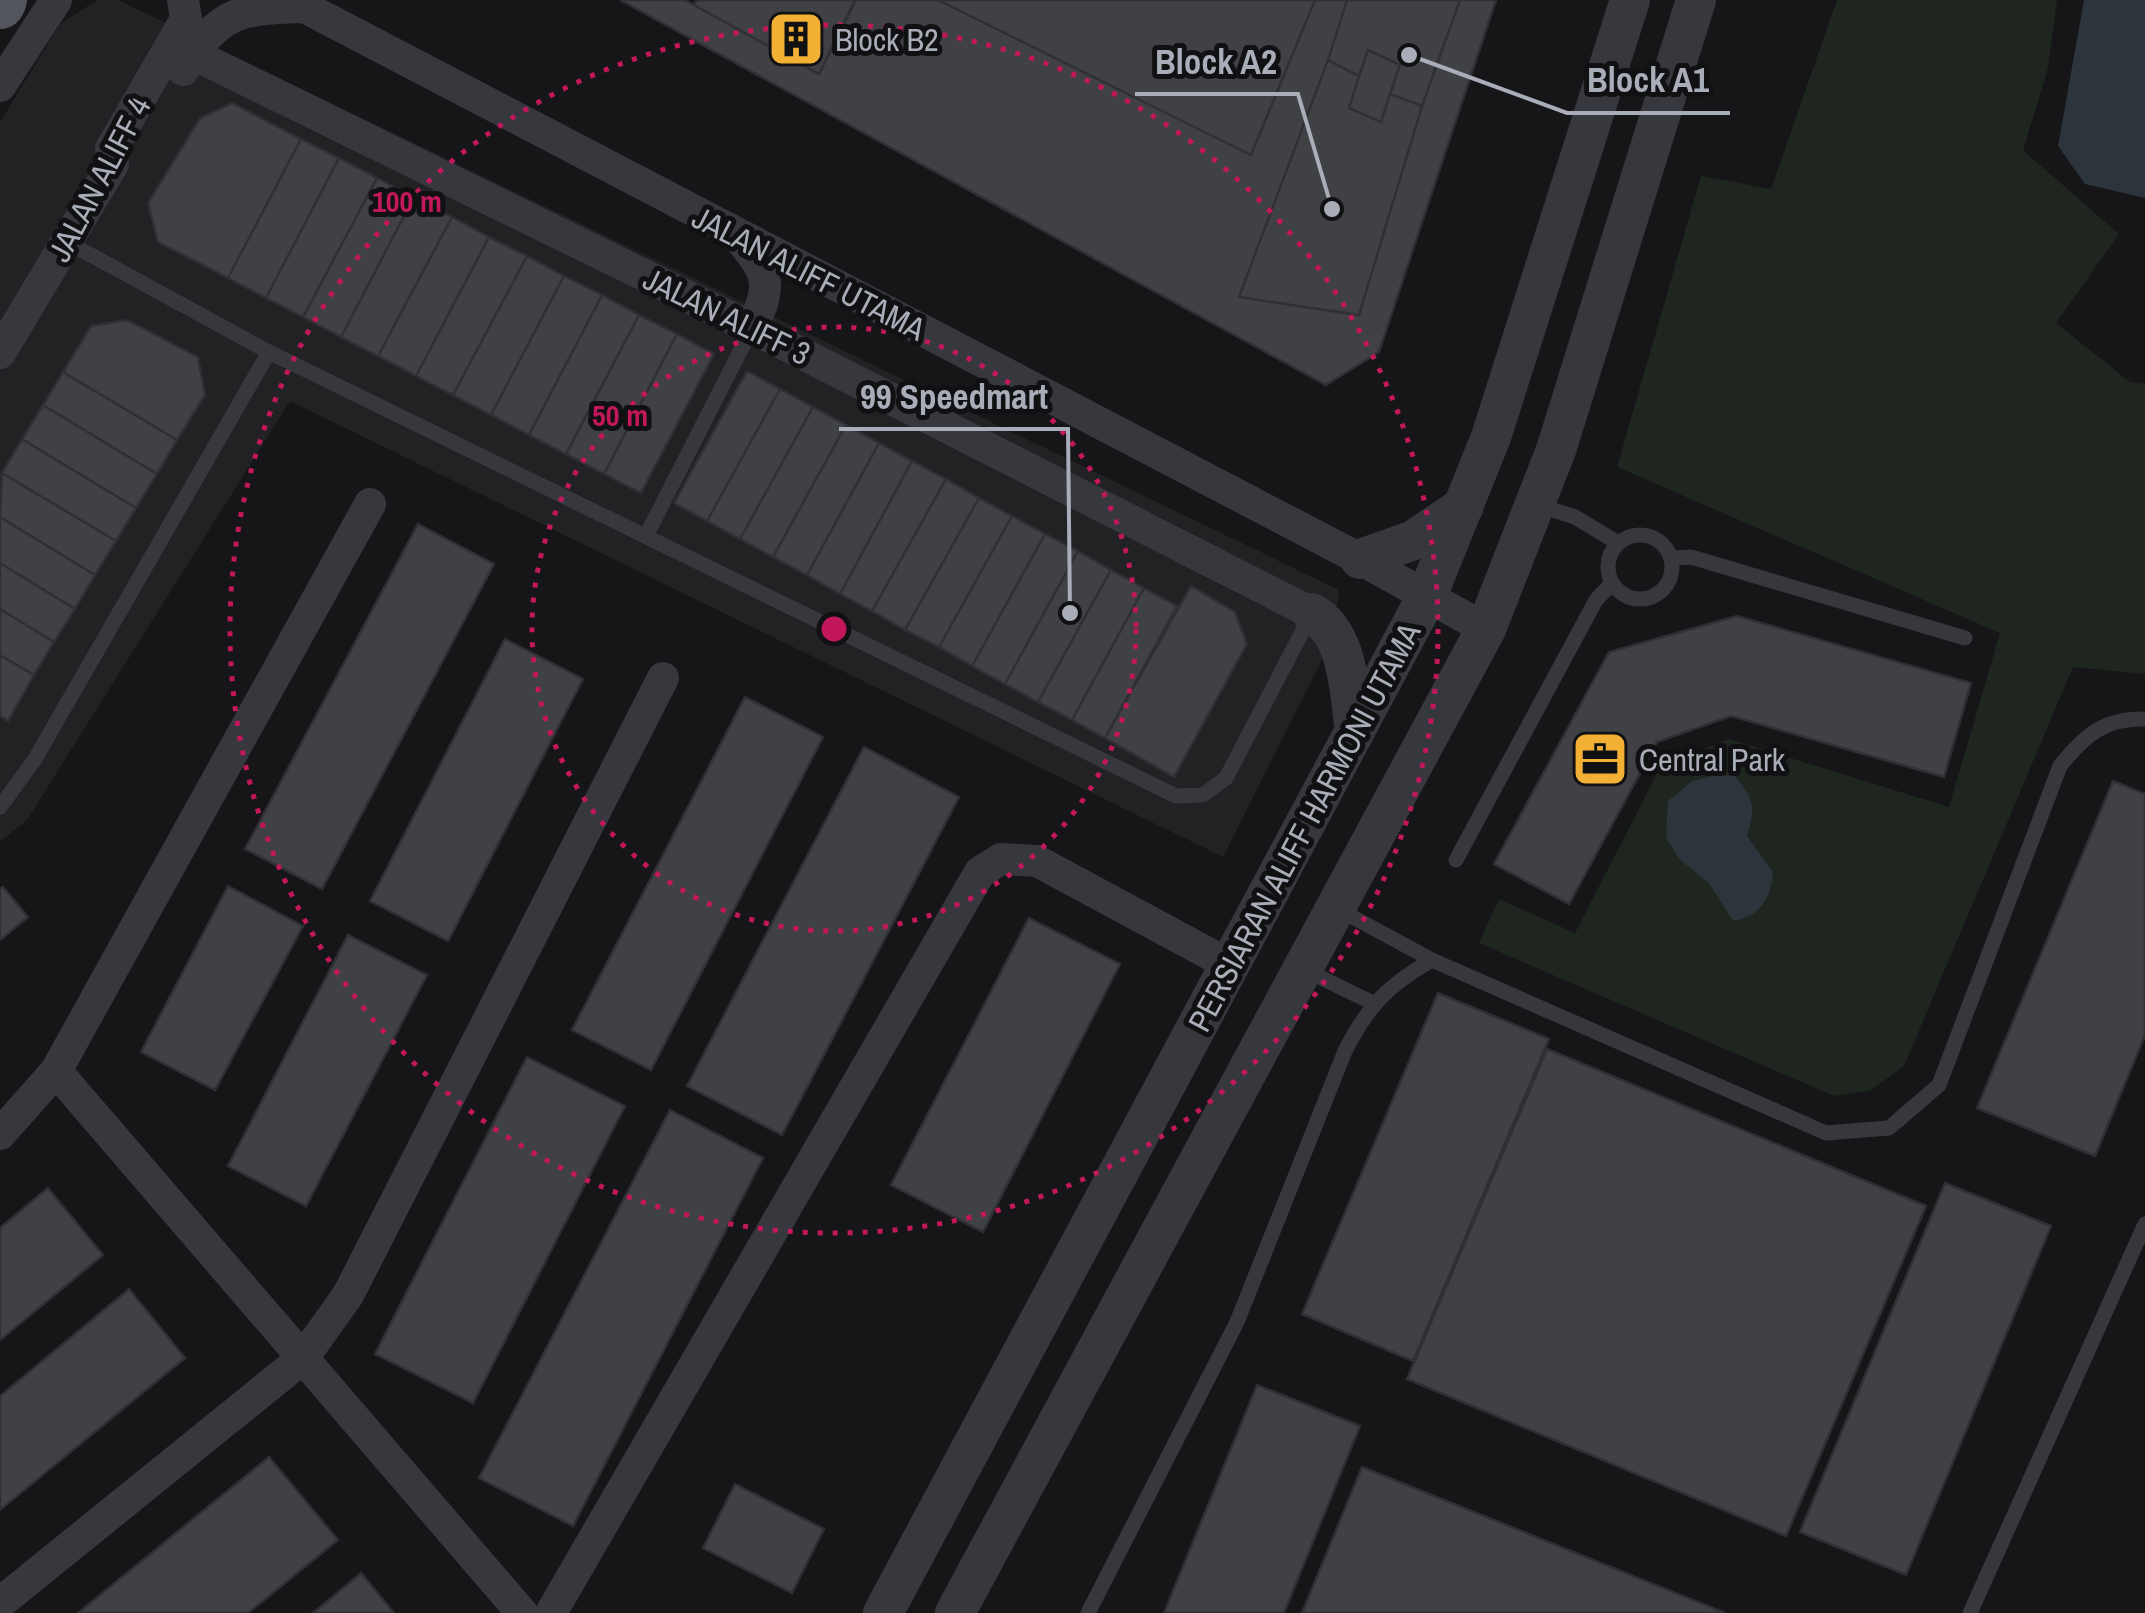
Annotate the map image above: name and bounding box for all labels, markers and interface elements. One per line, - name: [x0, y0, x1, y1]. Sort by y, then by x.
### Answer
- building icon: Block B2: [766, 9, 826, 69]
- place label: Block B2: [835, 18, 939, 61]
- callout: Block A2: [1135, 29, 1298, 94]
- text: Block A2: [1155, 38, 1277, 85]
- callout: Block A1: [1567, 48, 1730, 113]
- text: Block A1: [1587, 56, 1709, 103]
- street label: JALAN ALIFF 4: [38, 89, 160, 269]
- text: 100 m: [372, 181, 442, 221]
- street label: JALAN ALIFF UTAMA: [685, 196, 933, 351]
- street label: JALAN ALIFF 3: [636, 257, 818, 375]
- callout: 99 Speedmart: [839, 364, 1068, 429]
- text: 99 Speedmart: [860, 373, 1049, 420]
- text: 50 m: [592, 395, 648, 435]
- centre of rings: [816, 611, 852, 647]
- street label: PERSIARAN ALIFF HARMONI UTAMA: [1178, 615, 1431, 1039]
- office icon: Central Park: [1570, 729, 1630, 789]
- place label: Central Park: [1639, 738, 1786, 781]

